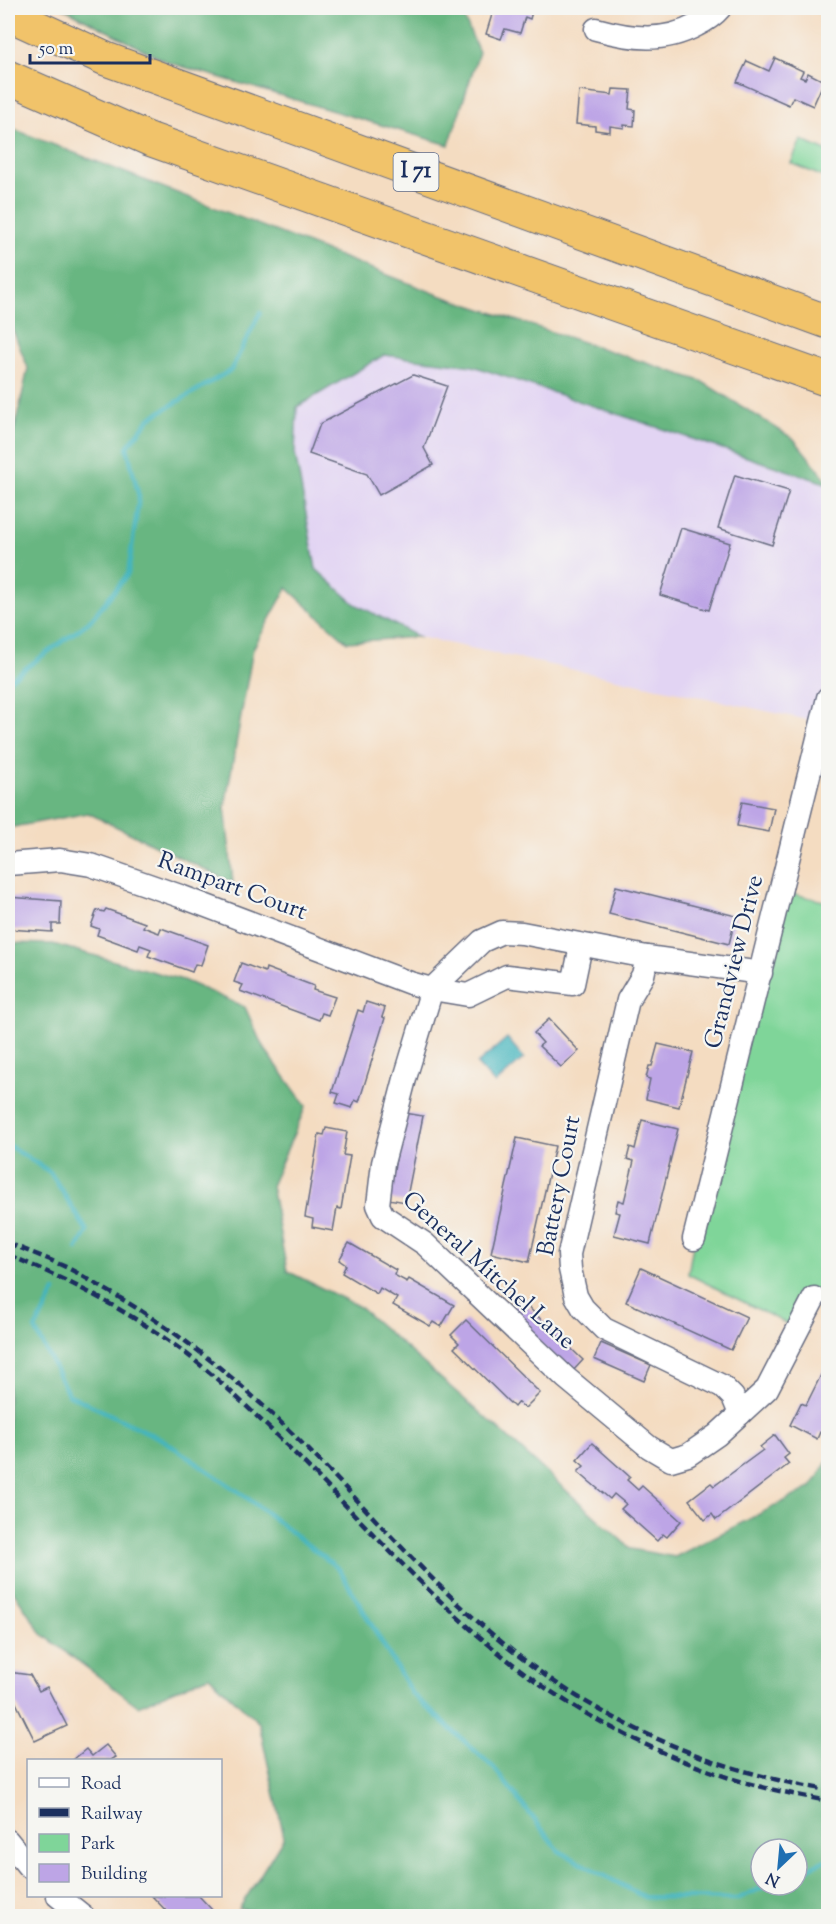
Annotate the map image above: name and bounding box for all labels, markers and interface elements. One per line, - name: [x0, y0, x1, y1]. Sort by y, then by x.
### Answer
- scale bar: [30, 27, 150, 65]
- text: 50 m: [38, 37, 74, 63]
- road number: I 71: [394, 153, 438, 191]
- street label: Rampart Court: [152, 844, 312, 930]
- street label: Grandview Drive: [697, 872, 773, 1052]
- street label: Battery Court: [530, 1113, 590, 1259]
- street label: General Mitchel Lane: [394, 1184, 582, 1358]
- legend: [27, 1759, 222, 1897]
- text: Road: [81, 1772, 121, 1798]
- text: Railway: [81, 1802, 143, 1828]
- text: Park: [81, 1832, 116, 1858]
- north arrow: [749, 1837, 809, 1897]
- text: Building: [81, 1862, 147, 1888]
- text: N: [763, 1865, 784, 1891]

